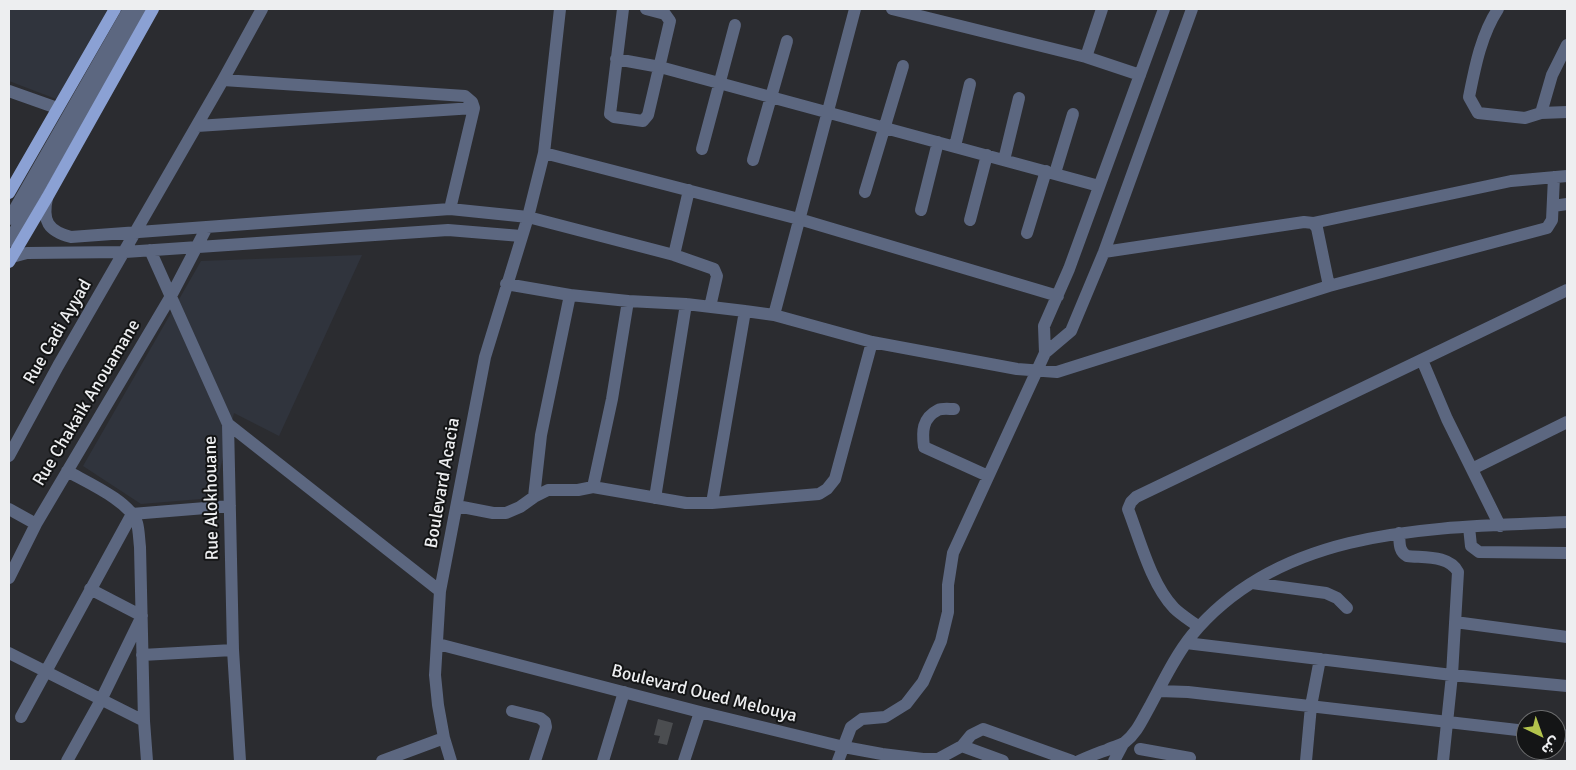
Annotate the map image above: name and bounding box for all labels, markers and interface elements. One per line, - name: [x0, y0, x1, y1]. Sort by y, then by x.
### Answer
- street label: Rue Cadi Ayyad: [19, 276, 97, 388]
- street label: Rue Chakaik Anouamane: [29, 316, 145, 490]
- street label: Boulevard Acacia: [421, 416, 465, 550]
- street label: Rue Alokhouane: [200, 436, 224, 560]
- street label: Boulevard Oued Melouya: [609, 660, 799, 728]
- north arrow: [1516, 710, 1566, 760]
- text: ش: [1538, 733, 1564, 759]

